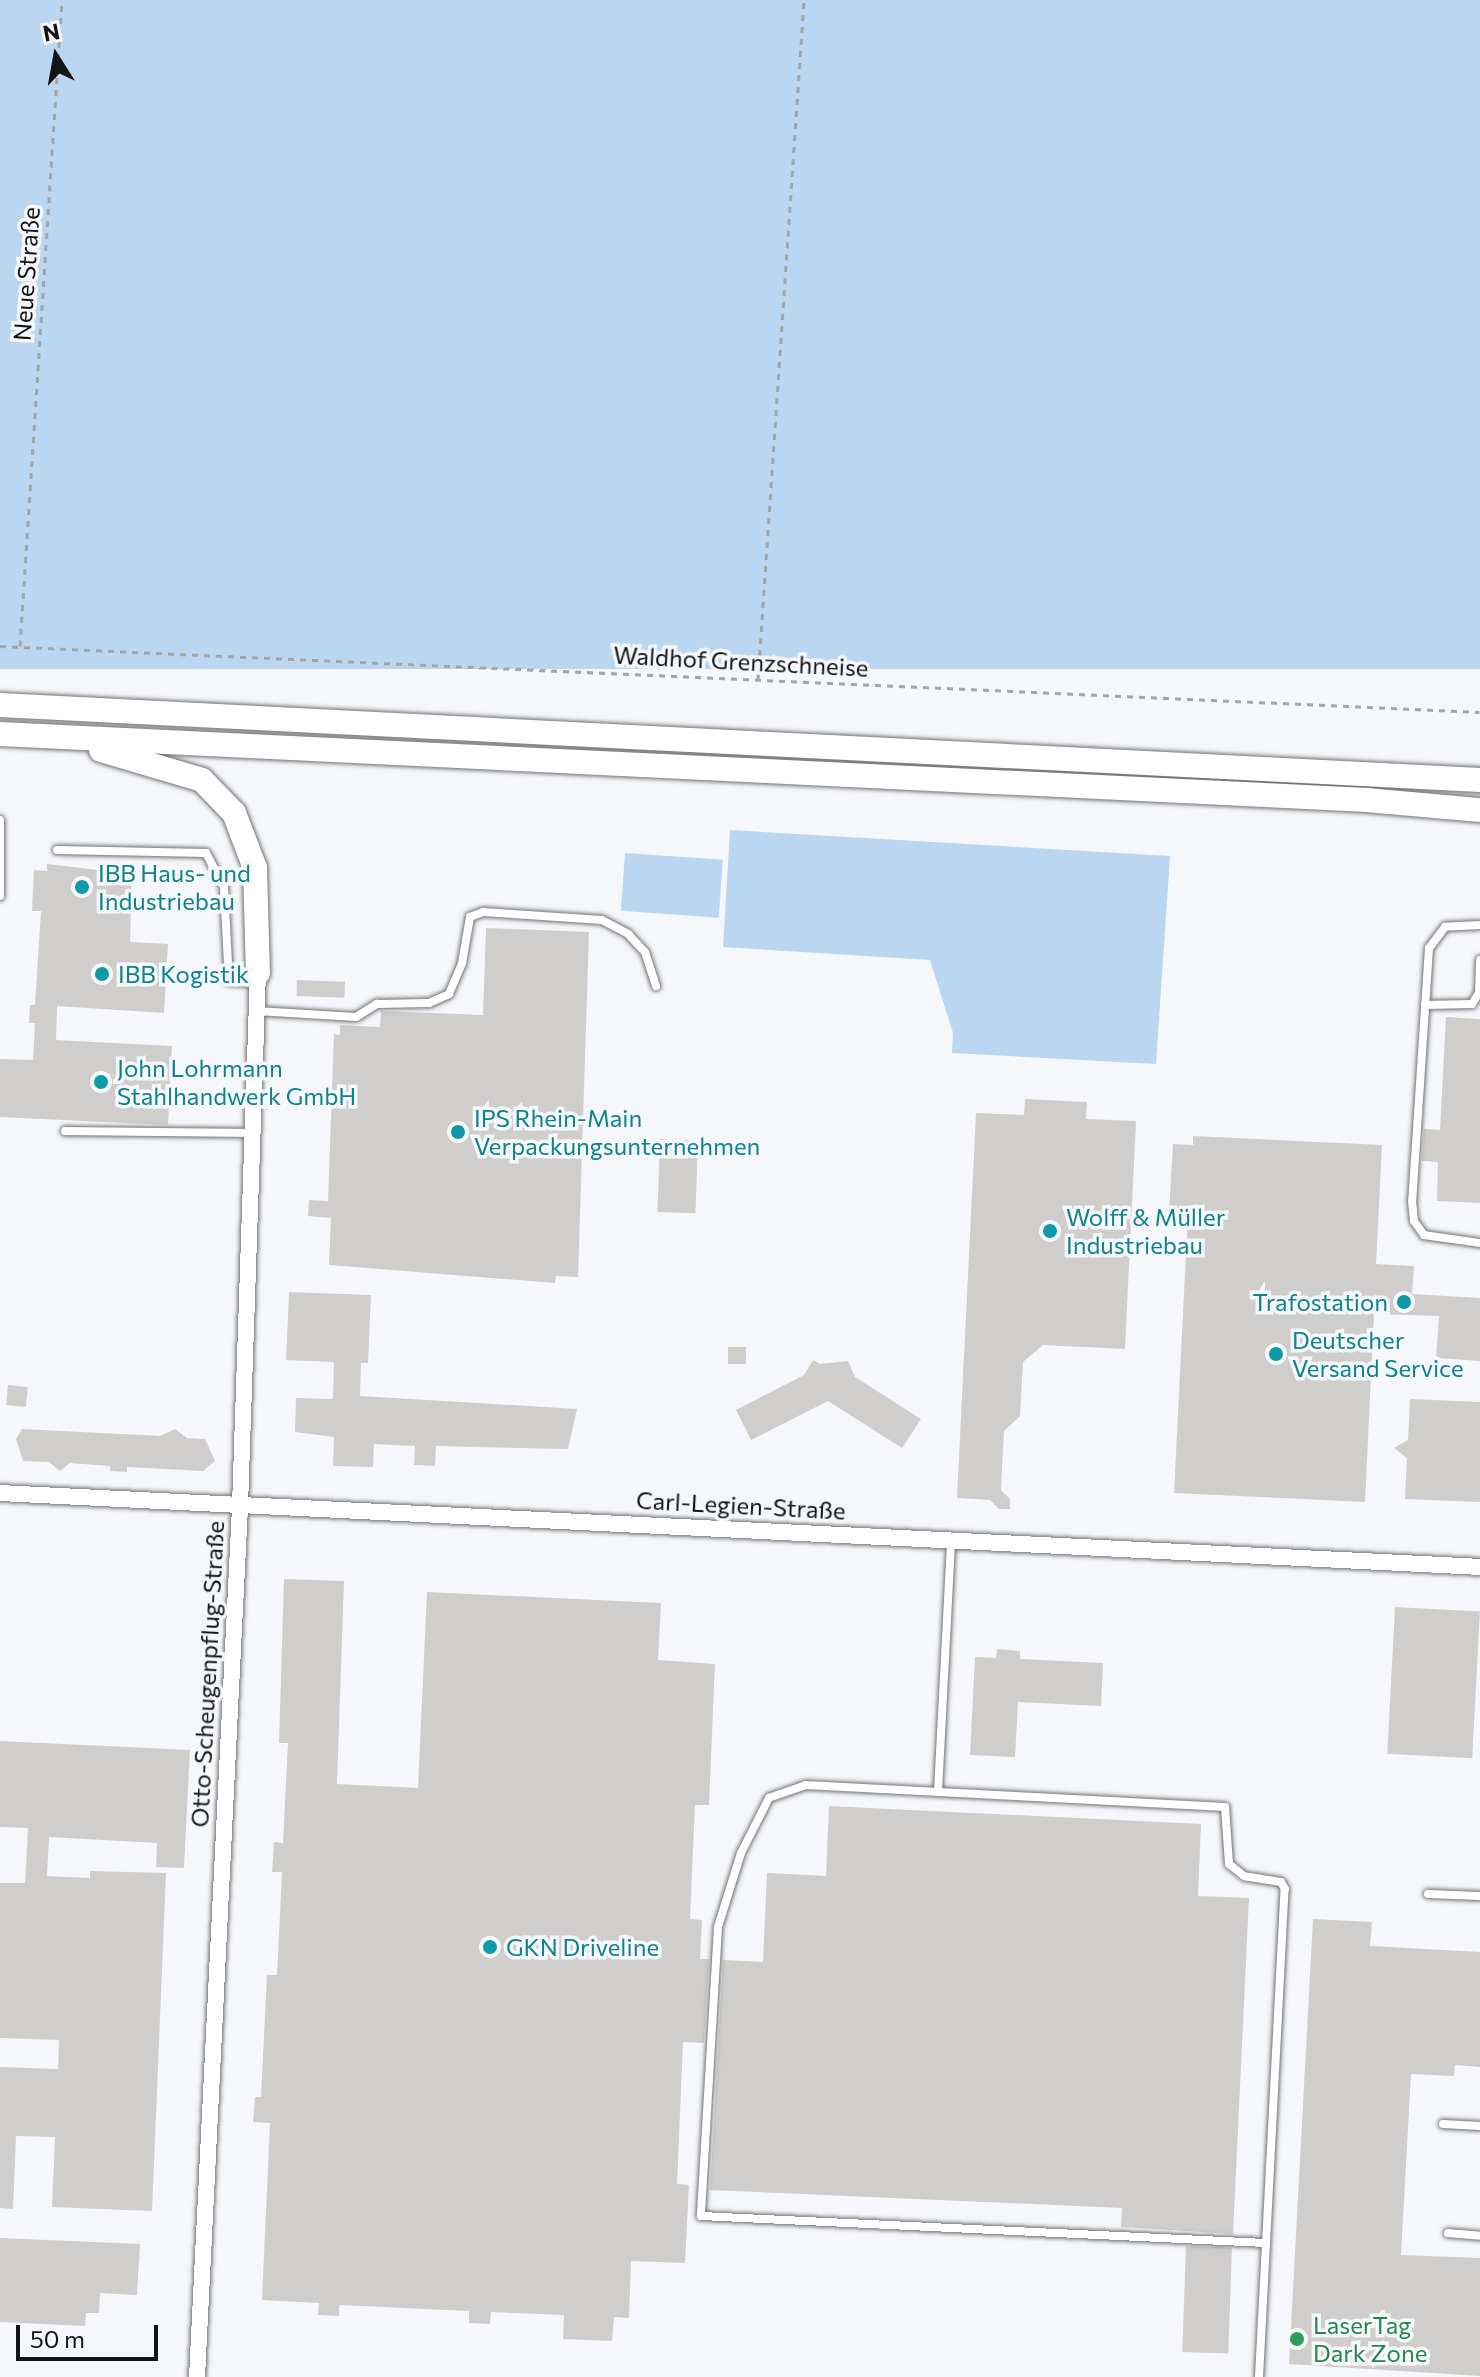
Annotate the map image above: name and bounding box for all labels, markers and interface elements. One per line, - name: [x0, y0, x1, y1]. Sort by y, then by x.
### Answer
- north arrow: [16, 16, 96, 96]
- text: N: [41, 17, 62, 47]
- street label: Neue Straße: [7, 206, 45, 342]
- street label: Waldhof Grenzschneise: [613, 640, 869, 682]
- place label: IBB Haus- und Industriebau: [98, 859, 251, 915]
- marker: IBB Haus- und Industriebau: [73, 878, 91, 896]
- place label: IBB Kogistik: [118, 960, 249, 988]
- marker: IBB Kogistik: [93, 965, 111, 983]
- place label: John Lohrmann Stahlhandwerk GmbH: [117, 1054, 356, 1110]
- marker: John Lohrmann Stahlhandwerk GmbH: [92, 1073, 110, 1091]
- place label: IPS Rhein-Main Verpackungsunternehmen: [474, 1104, 760, 1160]
- marker: IPS Rhein-Main Verpackungsunternehmen: [449, 1123, 467, 1141]
- place label: Wolff & Müller Industriebau: [1066, 1203, 1225, 1259]
- marker: Wolff & Müller Industriebau: [1041, 1222, 1059, 1240]
- place label: Trafostation: [1252, 1288, 1388, 1316]
- marker: Trafostation: [1395, 1293, 1413, 1311]
- place label: Deutscher Versand Service: [1292, 1326, 1464, 1382]
- marker: Deutscher Versand Service: [1267, 1345, 1285, 1363]
- street label: Carl-Legien-Straße: [636, 1485, 846, 1525]
- street label: Otto-Scheugenpflug-Straße: [185, 1520, 229, 1828]
- place label: GKN Driveline: [506, 1933, 659, 1961]
- marker: GKN Driveline: [481, 1938, 499, 1956]
- scale bar: [20, 2309, 162, 2359]
- place label: LaserTag Dark Zone: [1313, 2311, 1427, 2367]
- text: 50 m: [30, 2324, 85, 2353]
- marker: LaserTag Dark Zone: [1288, 2330, 1306, 2348]

